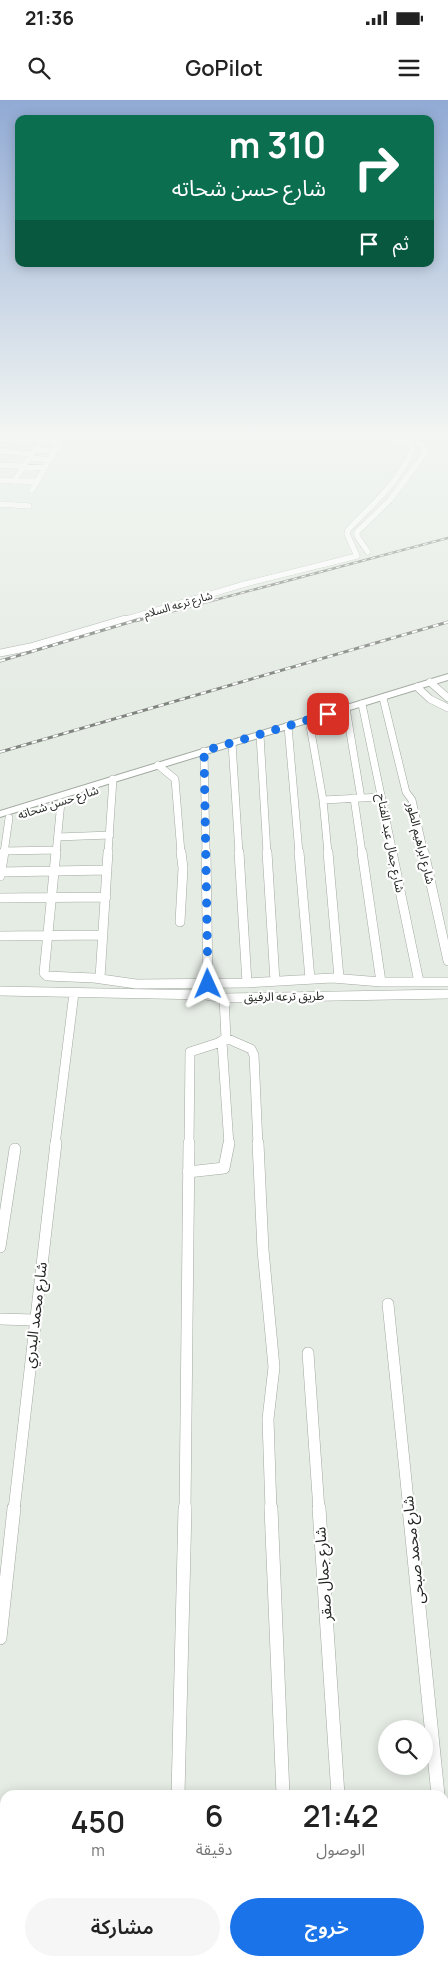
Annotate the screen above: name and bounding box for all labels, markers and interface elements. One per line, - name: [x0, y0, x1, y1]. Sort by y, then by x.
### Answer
- text: 21:36: [25, 5, 74, 31]
- text: GoPilot: [185, 53, 263, 83]
- icon: search: [25, 54, 53, 82]
- icon: menu: [395, 54, 423, 82]
- text: 310 m: [229, 121, 326, 169]
- icon: right: [344, 135, 409, 200]
- text: شارع حسن شحاته: [172, 173, 326, 203]
- icon: arrive: [355, 230, 383, 258]
- text: ثم: [393, 230, 409, 256]
- street label: شارع ترعه السلام: [142, 587, 215, 622]
- pin: [307, 693, 349, 735]
- icon: arrive: [314, 700, 342, 728]
- street label: شارع حسن شحاته: [15, 781, 101, 824]
- street label: شارع جمال عبد الفتاح: [372, 792, 409, 894]
- street label: شارع ابراهيم الطور: [401, 799, 439, 886]
- position arrow: [181, 957, 233, 1009]
- street label: طريق ترعه الرفيق: [244, 987, 324, 1005]
- street label: شارع محمد البدري: [18, 1260, 54, 1370]
- street label: شارع محمد صبحى: [397, 1494, 431, 1605]
- street label: شارع جمال صقر: [309, 1526, 339, 1623]
- map controls: [378, 1720, 433, 1775]
- button: search: [378, 1720, 433, 1775]
- text: 6: [205, 1795, 223, 1836]
- text: 21:42: [303, 1795, 379, 1836]
- text: 450: [71, 1801, 125, 1842]
- text: دقيقة: [196, 1838, 232, 1860]
- text: الوصول: [316, 1838, 365, 1860]
- text: m: [91, 1839, 105, 1861]
- button: مشاركة: [25, 1898, 220, 1956]
- button: خروج: [230, 1898, 424, 1956]

